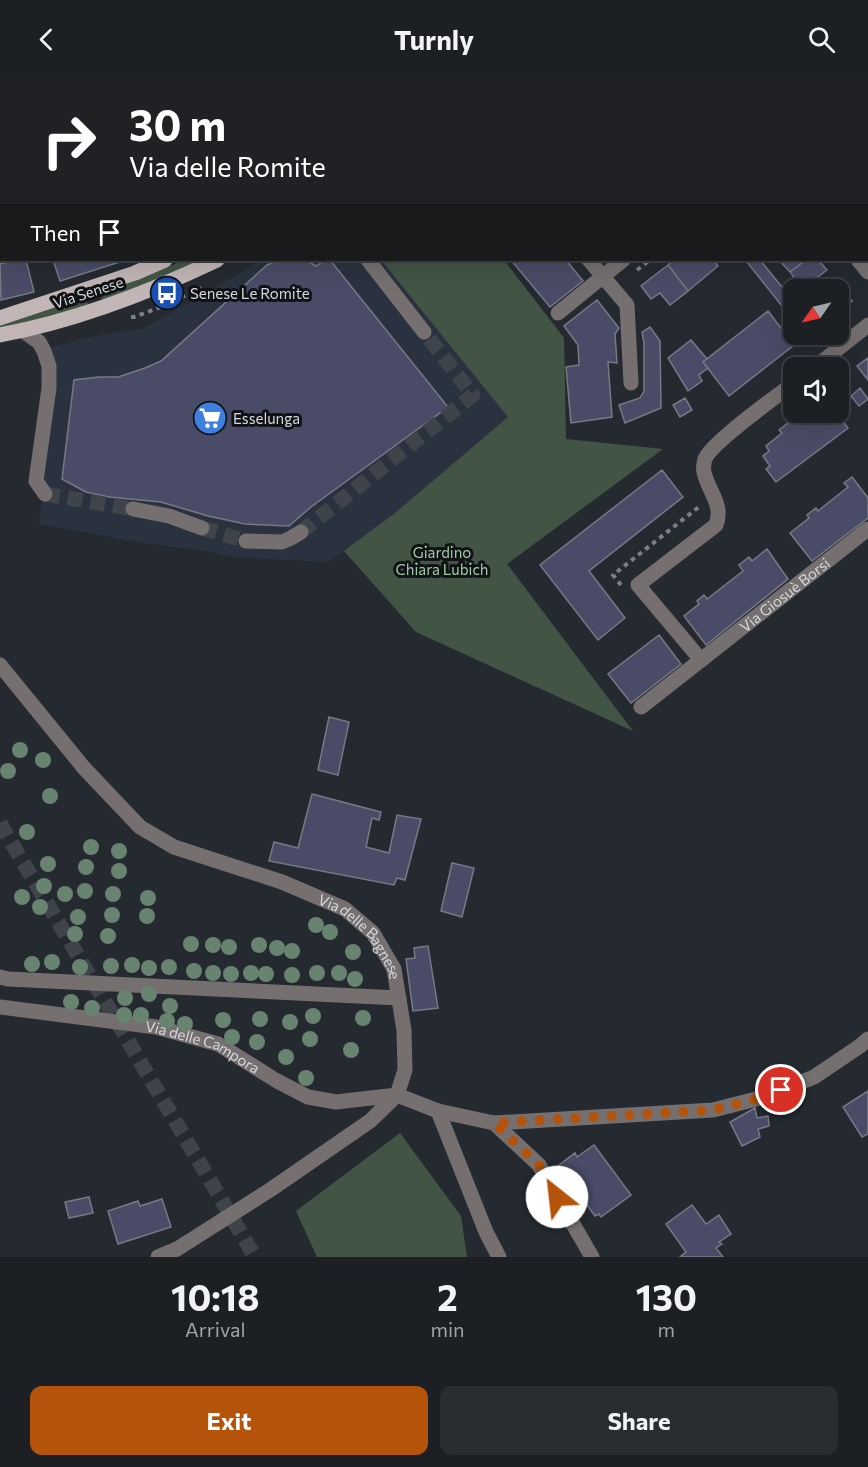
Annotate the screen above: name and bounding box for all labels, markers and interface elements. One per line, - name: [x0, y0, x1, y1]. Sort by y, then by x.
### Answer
- icon: back: [30, 23, 63, 56]
- text: Turnly: [394, 23, 474, 56]
- icon: search: [805, 23, 838, 56]
- text: 30 m: [129, 98, 226, 150]
- icon: right: [30, 102, 108, 180]
- text: Via delle Romite: [129, 150, 326, 183]
- icon: arrive: [93, 216, 126, 249]
- text: Then: [30, 219, 81, 246]
- street label: Via Senese: [51, 272, 125, 312]
- bus stop icon: Senese Le Romite: [149, 275, 185, 311]
- north arrow: [783, 279, 849, 345]
- map controls: [783, 279, 849, 423]
- place label: Senese Le Romite: [190, 284, 310, 302]
- button: sound: [783, 357, 849, 423]
- supermarket icon: Esselunga: [192, 400, 228, 436]
- place label: Esselunga: [233, 409, 300, 427]
- park label: Giardino Chiara Lubich: [396, 543, 488, 578]
- street label: Via Giosuè Borsi: [736, 554, 833, 636]
- street label: Via delle Bagnese: [316, 890, 405, 981]
- street label: Via delle Campora: [144, 1017, 263, 1077]
- pin: [755, 1064, 806, 1115]
- icon: arrive: [764, 1073, 797, 1106]
- position arrow: [525, 1165, 589, 1229]
- text: 10:18: [171, 1274, 259, 1318]
- text: 2: [437, 1274, 458, 1318]
- text: 130: [636, 1274, 697, 1318]
- text: Arrival: [185, 1317, 246, 1341]
- text: min: [431, 1317, 465, 1341]
- text: m: [658, 1317, 675, 1341]
- button: Exit: [30, 1386, 428, 1455]
- button: Share: [440, 1386, 838, 1455]

